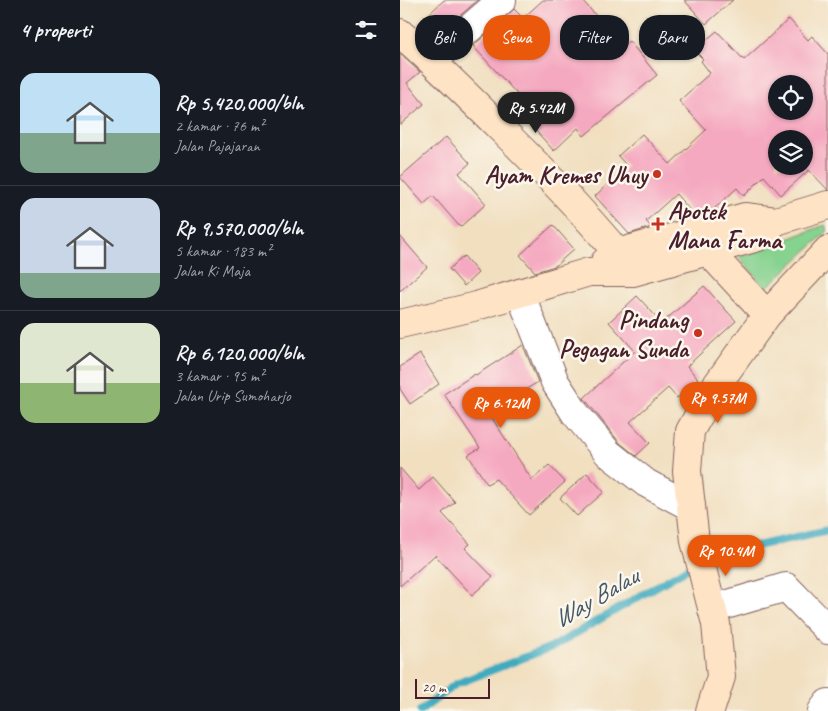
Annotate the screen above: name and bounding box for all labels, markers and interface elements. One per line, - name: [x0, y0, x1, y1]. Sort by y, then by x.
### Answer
- chip: Beli: [415, 15, 473, 60]
- chip: Sewa: [483, 15, 550, 60]
- chip: Filter: [560, 15, 629, 60]
- chip: Baru: [639, 15, 705, 60]
- icon: filters: [352, 16, 380, 44]
- text: 4 properti: [20, 17, 91, 43]
- map controls: [768, 75, 813, 175]
- button: locate: [768, 75, 813, 120]
- text: Rp 5,420,000/bln: [175, 90, 304, 116]
- pin: Rp 5.42M: [484, 92, 588, 134]
- icon: home: [60, 93, 120, 153]
- text: Rp 5.42M: [508, 98, 564, 118]
- text: 2 kamar · 76 m²: [175, 116, 264, 136]
- button: layers: [768, 130, 813, 175]
- text: Jalan Pajajaran: [175, 136, 260, 156]
- place label: Ayam Kremes Uhuy: [485, 159, 649, 191]
- marker: Ayam Kremes Uhuy: [651, 168, 663, 180]
- place label: Apotek Mana Farma: [668, 195, 783, 256]
- text: Rp 9,570,000/bln: [175, 215, 303, 241]
- icon: home: [60, 218, 120, 278]
- marker: Apotek Mana Farma: [652, 218, 664, 230]
- text: 5 kamar · 183 m²: [175, 241, 271, 261]
- text: Jalan Ki Maja: [175, 261, 250, 281]
- place label: Pindang Pegagan Sunda: [559, 304, 690, 365]
- marker: Pindang Pegagan Sunda: [692, 327, 704, 339]
- text: Rp 6,120,000/bln: [175, 340, 304, 366]
- icon: home: [60, 343, 120, 403]
- text: 3 kamar · 95 m²: [175, 366, 264, 386]
- pin: Rp 9.57M: [666, 382, 770, 424]
- text: Jalan Urip Sumoharjo: [175, 386, 291, 406]
- pin: Rp 6.12M: [449, 386, 553, 429]
- text: Rp 9.57M: [691, 388, 745, 408]
- text: Rp 6.12M: [473, 393, 529, 413]
- pin: Rp 10.4M: [674, 534, 778, 577]
- text: Rp 10.4M: [698, 541, 754, 561]
- water label: Way Balau: [547, 558, 648, 635]
- scale bar: [415, 676, 490, 699]
- text: 20 m: [422, 679, 446, 696]

